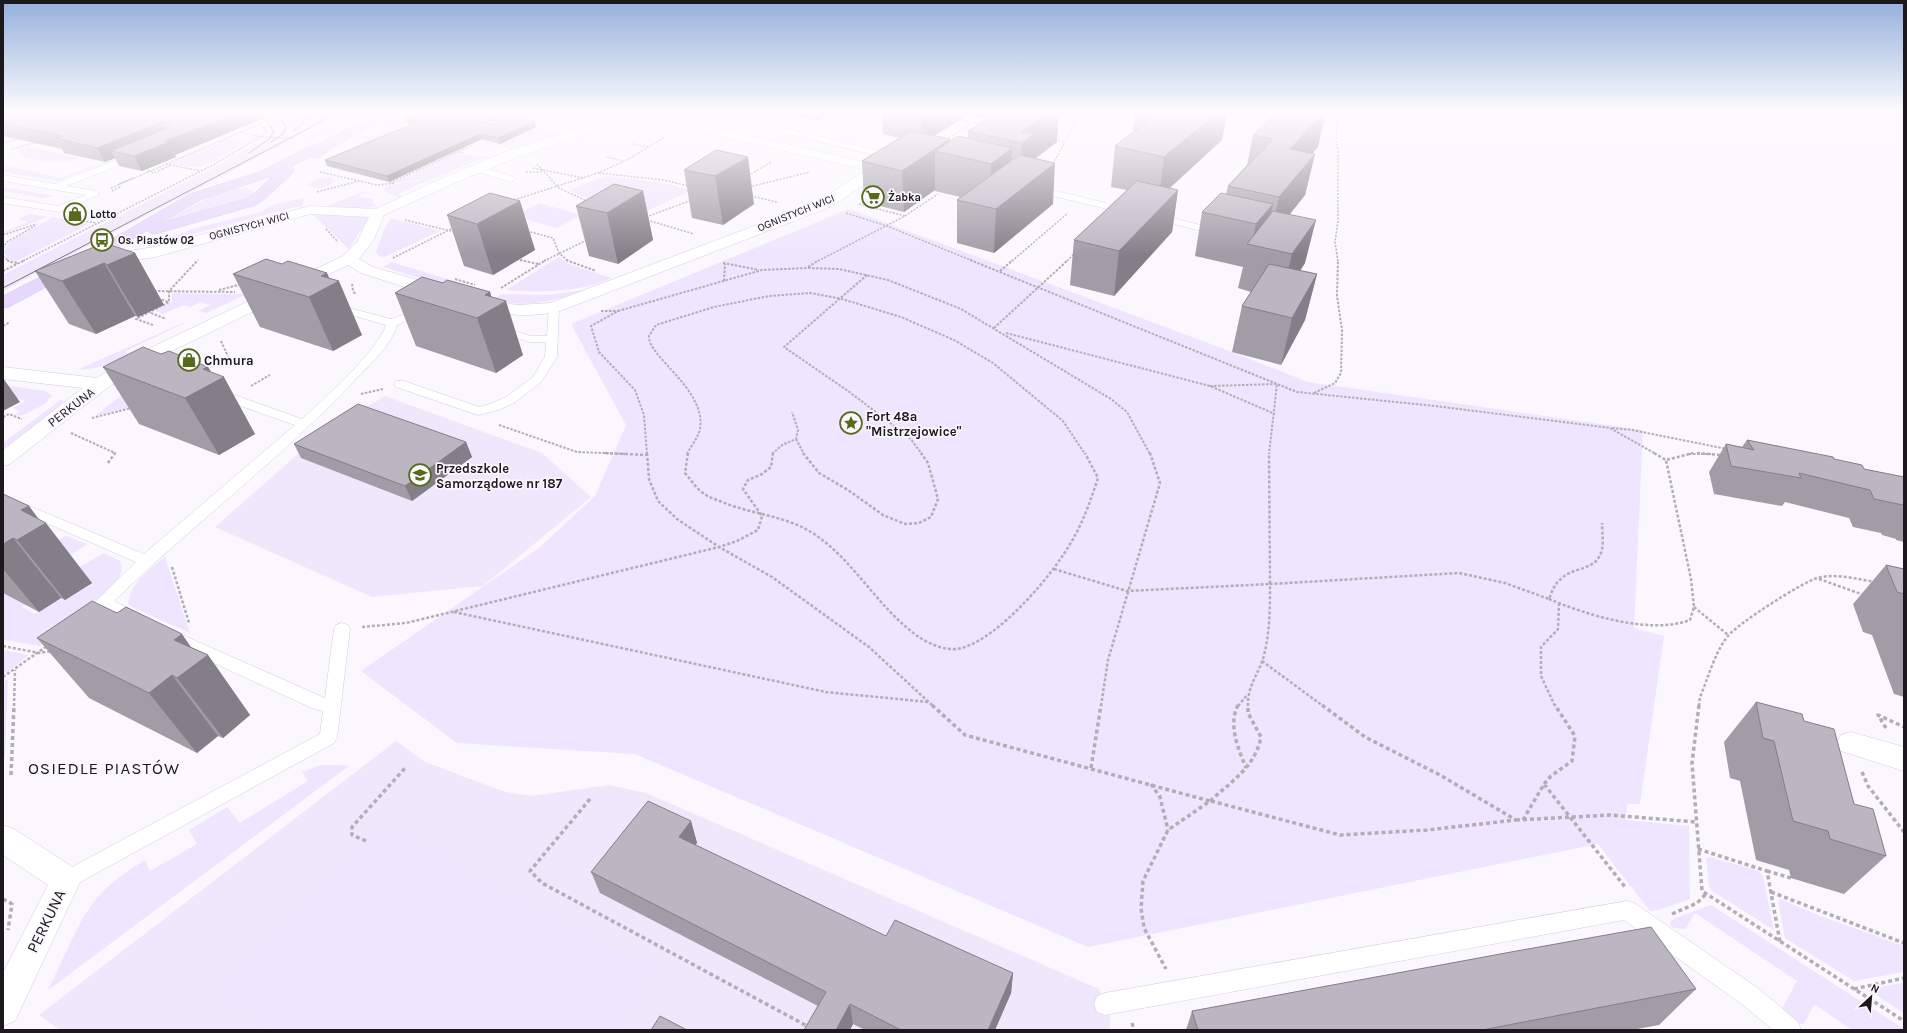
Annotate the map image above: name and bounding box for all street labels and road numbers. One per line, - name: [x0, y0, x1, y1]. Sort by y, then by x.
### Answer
- street label: OGNISTYCH WICI: [755, 192, 837, 234]
- street label: OGNISTYCH WICI: [208, 209, 290, 243]
- street label: PERKUNA: [45, 384, 98, 430]
- street label: PERKUNA: [23, 886, 69, 956]

